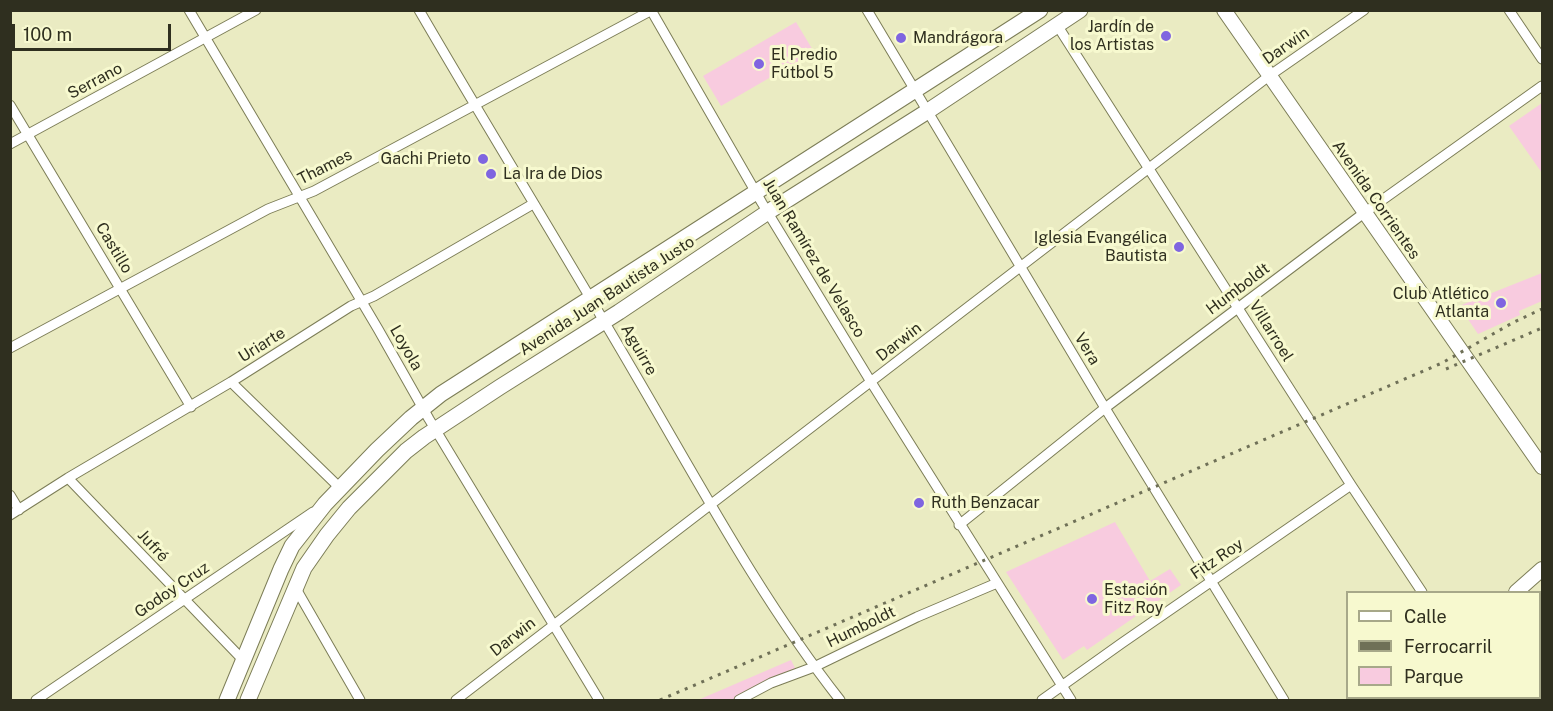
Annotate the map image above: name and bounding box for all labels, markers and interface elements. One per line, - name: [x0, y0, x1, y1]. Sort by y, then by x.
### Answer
- scale bar: [15, 12, 174, 50]
- place label: Jardín de los Artistas: [1070, 17, 1154, 55]
- street label: Darwin: [1259, 23, 1313, 69]
- text: 100 m: [23, 24, 72, 45]
- place label: Mandrágora: [913, 28, 1003, 48]
- marker: Jardín de los Artistas: [1159, 29, 1173, 43]
- marker: Mandrágora: [894, 31, 908, 45]
- place label: El Predio Fútbol 5: [771, 45, 837, 83]
- marker: El Predio Fútbol 5: [752, 57, 766, 71]
- street label: Serrano: [64, 59, 126, 103]
- street label: Avenida Corrientes: [1328, 137, 1424, 263]
- street label: Thames: [295, 145, 355, 189]
- place label: Gachi Prieto: [381, 149, 471, 169]
- marker: Gachi Prieto: [476, 152, 490, 166]
- place label: La Ira de Dios: [503, 164, 603, 184]
- marker: La Ira de Dios: [484, 167, 498, 181]
- street label: Juan Ramírez de Velasco: [759, 175, 869, 341]
- street label: Castillo: [91, 219, 137, 277]
- place label: Iglesia Evangélica Bautista: [1034, 228, 1167, 266]
- street label: Avenida Juan Bautista Justo: [516, 232, 698, 360]
- marker: Iglesia Evangélica Bautista: [1172, 240, 1186, 254]
- street label: Humboldt: [1203, 259, 1273, 319]
- place label: Club Atlético Atlanta: [1393, 284, 1489, 322]
- marker: Club Atlético Atlanta: [1494, 296, 1508, 310]
- street label: Villarroel: [1245, 297, 1297, 365]
- street label: Darwin: [873, 318, 925, 366]
- street label: Aguirre: [617, 321, 661, 379]
- street label: Loyola: [385, 322, 427, 374]
- street label: Uriarte: [235, 323, 289, 367]
- street label: Vera: [1070, 330, 1104, 368]
- place label: Ruth Benzacar: [931, 493, 1040, 513]
- marker: Ruth Benzacar: [912, 496, 926, 510]
- street label: Jufré: [133, 526, 173, 566]
- street label: Fitz Roy: [1187, 534, 1247, 584]
- street label: Godoy Cruz: [131, 558, 213, 622]
- place label: Estación Fitz Roy: [1104, 580, 1168, 618]
- legend: [1346, 591, 1541, 699]
- marker: Estación Fitz Roy: [1085, 592, 1099, 606]
- street label: Humboldt: [823, 602, 899, 652]
- text: Calle: [1404, 606, 1447, 627]
- street label: Darwin: [487, 613, 539, 661]
- text: Ferrocarril: [1404, 636, 1492, 657]
- text: Parque: [1404, 666, 1464, 687]

